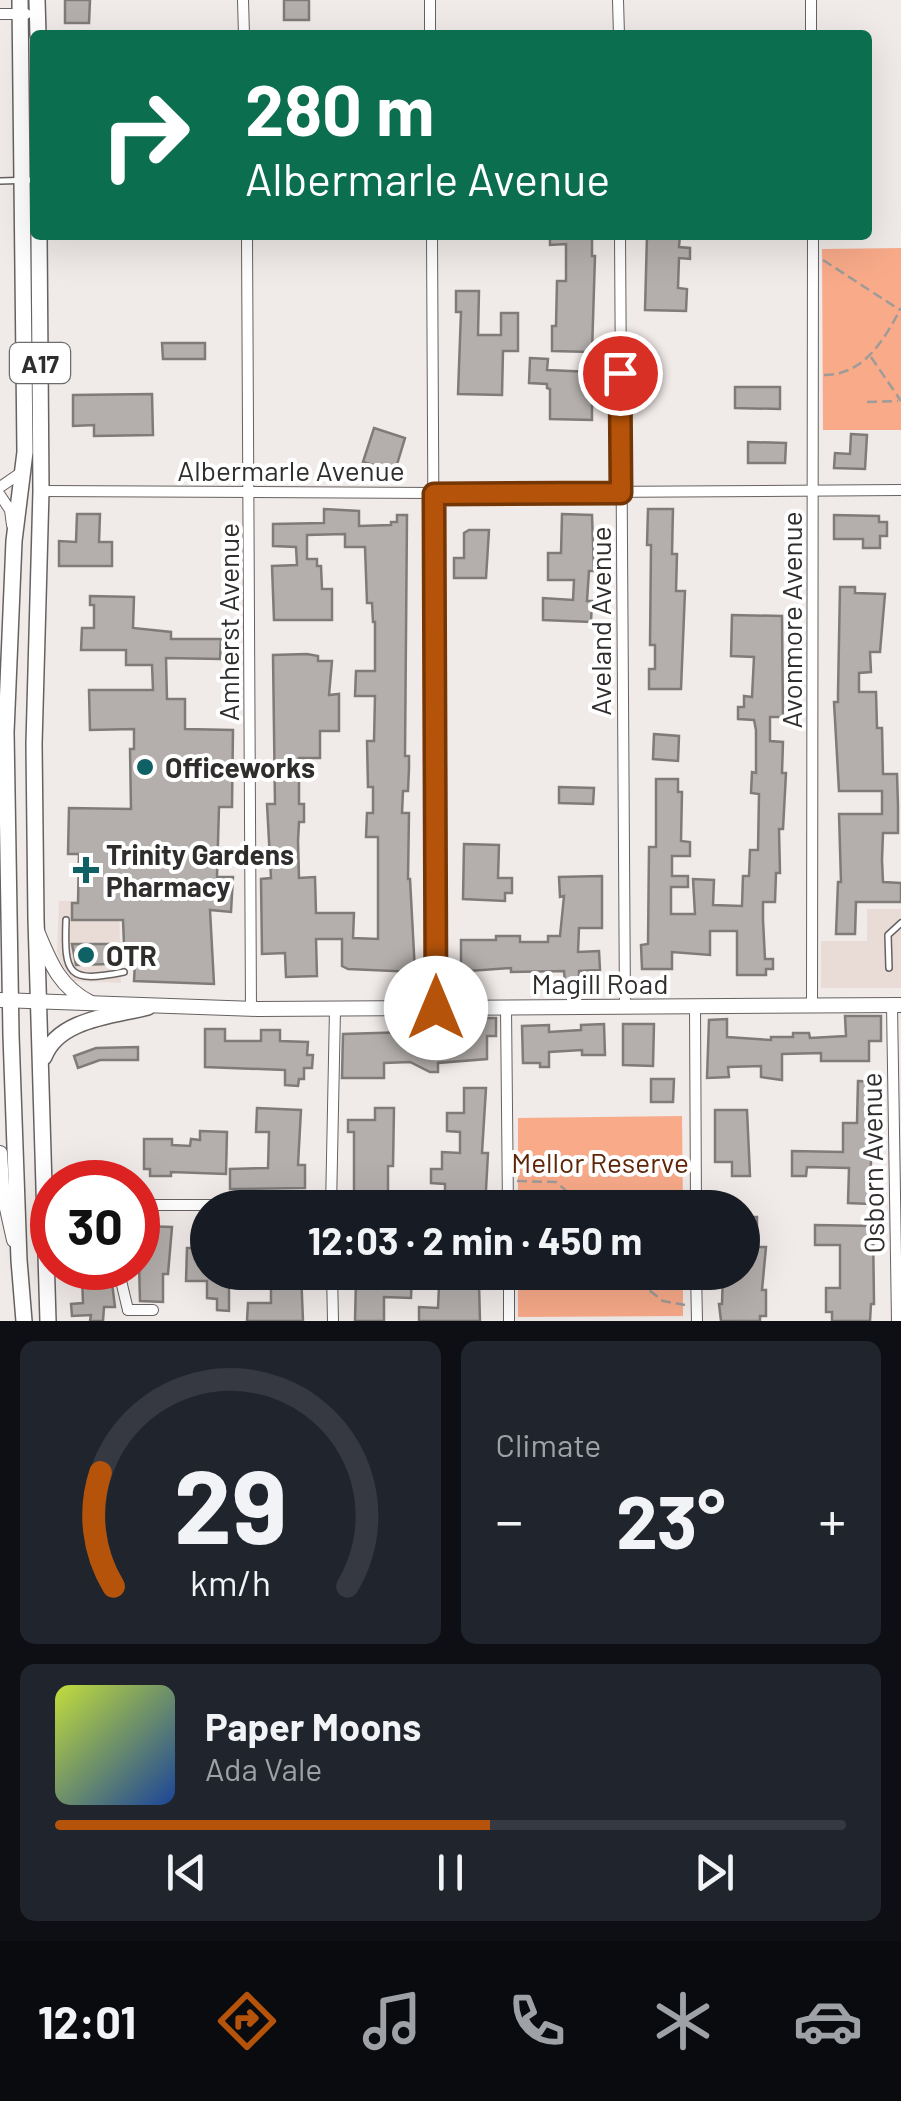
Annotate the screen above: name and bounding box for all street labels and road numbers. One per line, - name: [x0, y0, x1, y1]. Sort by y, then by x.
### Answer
- road number: A17: [10, 343, 70, 383]
- street label: Albermarle Avenue: [177, 453, 405, 487]
- street label: Avonmore Avenue: [774, 511, 808, 729]
- street label: Amherst Avenue: [211, 523, 245, 721]
- street label: Aveland Avenue: [583, 526, 617, 716]
- street label: Magill Road: [532, 966, 668, 1000]
- street label: Osborn Avenue: [853, 1072, 891, 1254]

